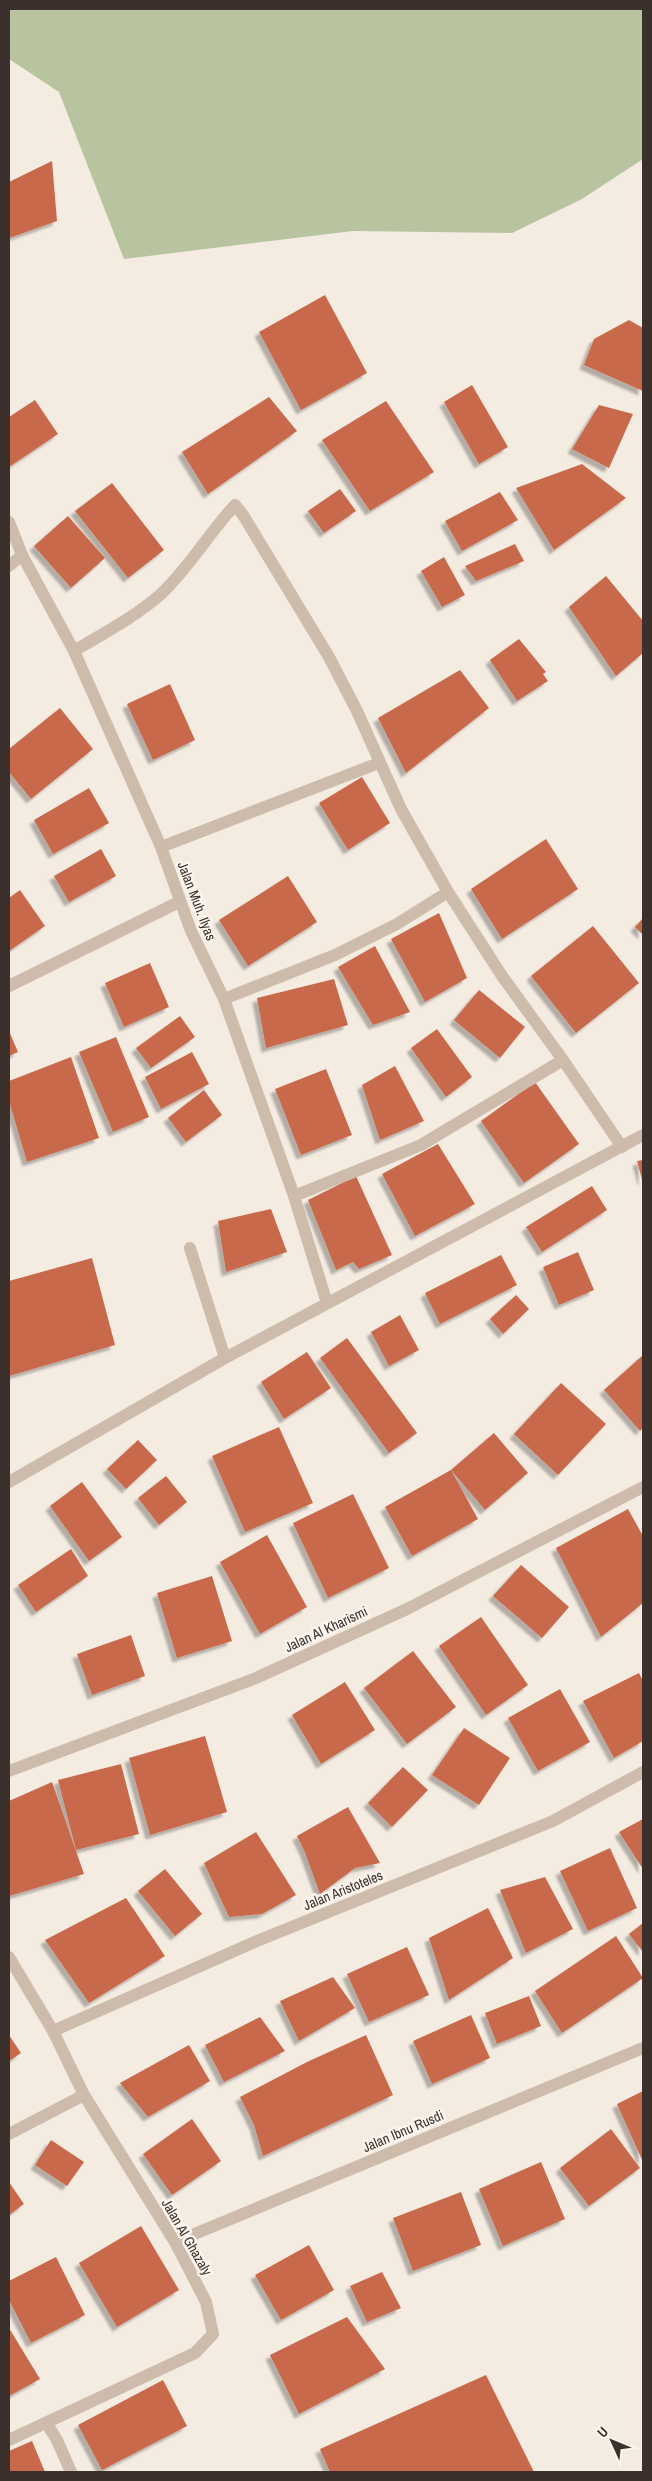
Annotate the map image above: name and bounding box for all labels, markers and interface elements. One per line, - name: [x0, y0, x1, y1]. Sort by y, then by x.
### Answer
- street label: Jalan Muh. Ilyas: [174, 859, 220, 943]
- street label: Jalan Al Kharismi: [282, 1602, 370, 1656]
- street label: Jalan Aristoteles: [301, 1866, 386, 1914]
- street label: Jalan Ibnu Rusdi: [360, 2106, 446, 2156]
- street label: Jalan Al Ghazaly: [158, 2195, 216, 2279]
- north arrow: [587, 2416, 637, 2466]
- text: U: [593, 2423, 612, 2441]

